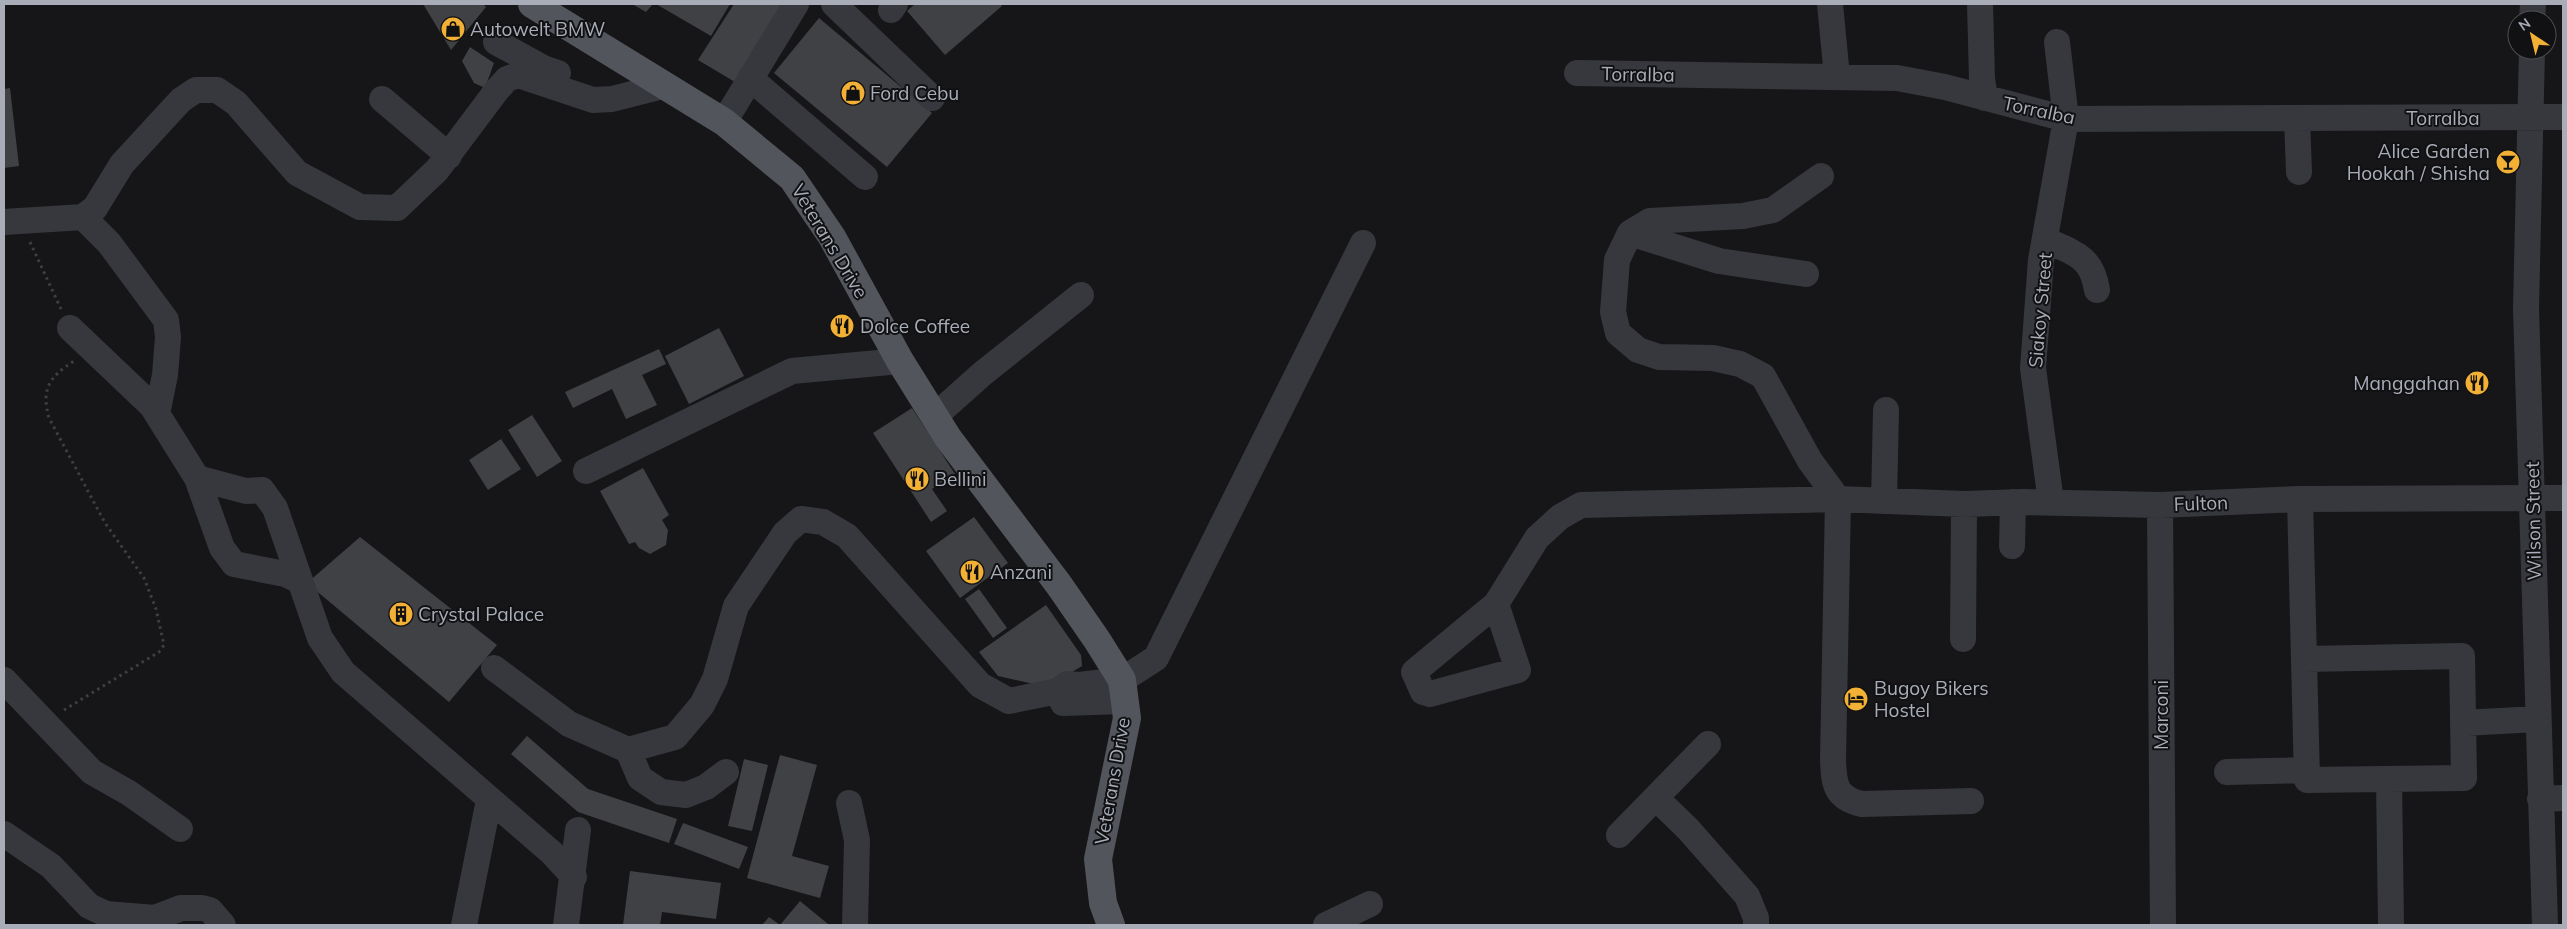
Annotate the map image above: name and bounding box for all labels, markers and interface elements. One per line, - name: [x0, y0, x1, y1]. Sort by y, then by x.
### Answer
- north arrow: [2507, 10, 2557, 60]
- text: N: [2515, 14, 2534, 35]
- shop icon: Autowelt BMW: [440, 16, 466, 42]
- place label: Autowelt BMW: [470, 17, 605, 41]
- street label: Torralba: [1601, 61, 1675, 87]
- shop icon: Ford Cebu: [840, 80, 866, 106]
- place label: Ford Cebu: [870, 81, 959, 105]
- street label: Torralba: [2001, 91, 2077, 129]
- street label: Torralba: [2406, 106, 2480, 130]
- place label: Alice Garden Hookah / Shisha: [2347, 139, 2490, 185]
- bar icon: Alice Garden Hookah / Shisha: [2495, 149, 2521, 175]
- street label: Veterans Drive: [786, 180, 874, 302]
- street label: Siakoy Street: [2023, 251, 2057, 369]
- restaurant icon: Dolce Coffee: [829, 313, 855, 339]
- place label: Dolce Coffee: [860, 314, 970, 338]
- restaurant icon: Manggahan: [2464, 370, 2490, 396]
- place label: Manggahan: [2353, 371, 2460, 395]
- street label: Wilson Street: [2520, 461, 2546, 581]
- restaurant icon: Bellini: [904, 466, 930, 492]
- place label: Bellini: [934, 467, 986, 491]
- street label: Fulton: [2173, 490, 2229, 516]
- restaurant icon: Anzani: [959, 559, 985, 585]
- place label: Anzani: [990, 560, 1052, 584]
- building icon: Crystal Palace: [388, 601, 414, 627]
- place label: Crystal Palace: [418, 602, 544, 626]
- place label: Bugoy Bikers Hostel: [1874, 676, 1989, 722]
- street label: Marconi: [2149, 680, 2173, 750]
- hotel icon: Bugoy Bikers Hostel: [1843, 686, 1869, 712]
- street label: Veterans Drive: [1089, 715, 1135, 847]

